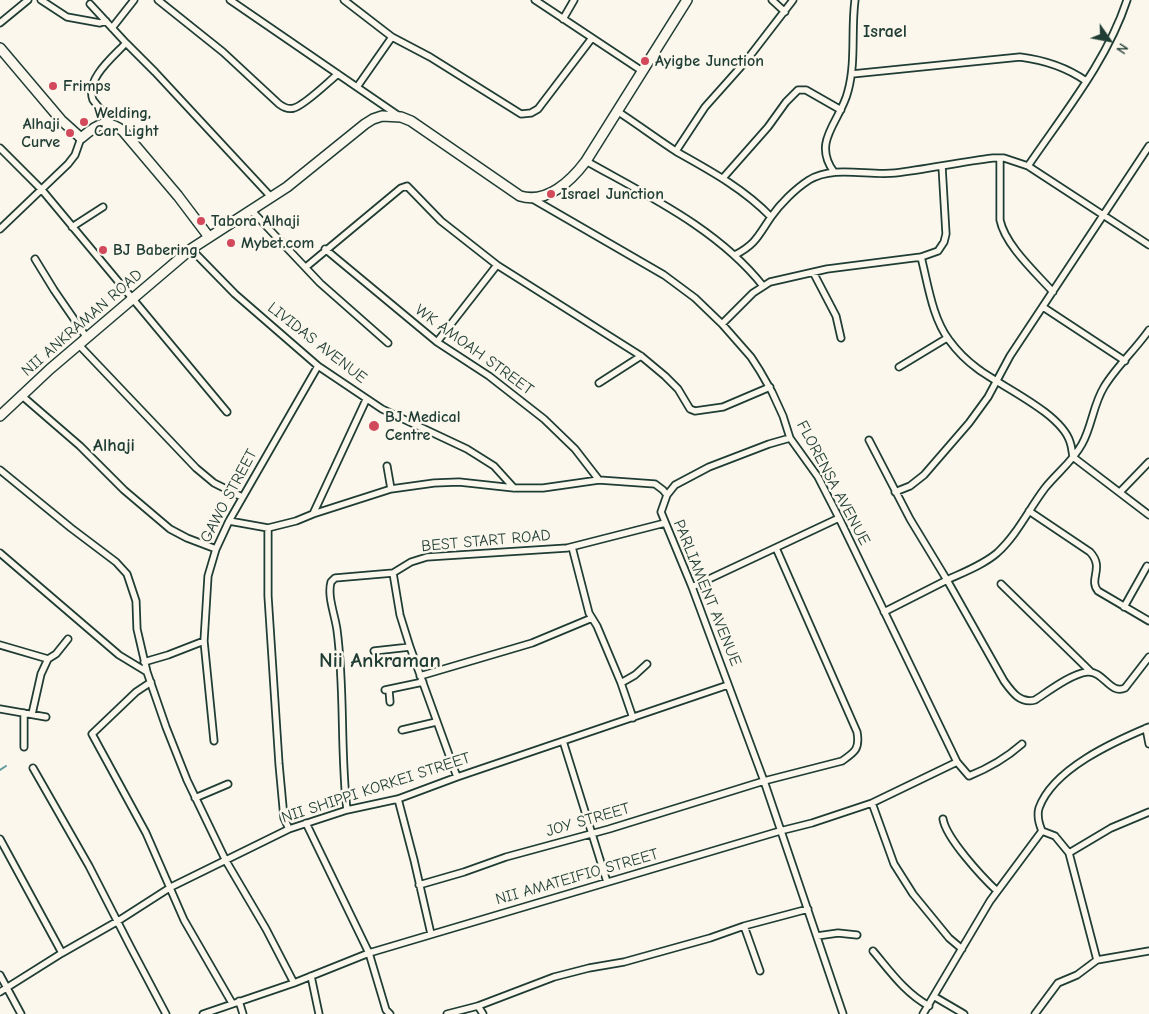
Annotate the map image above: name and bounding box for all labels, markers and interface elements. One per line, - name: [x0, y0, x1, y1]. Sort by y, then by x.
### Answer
- north arrow: [1084, 15, 1134, 65]
- district label: Israel: [863, 21, 907, 43]
- text: N: [1112, 40, 1132, 57]
- place label: Ayigbe Junction: [655, 51, 764, 71]
- marker: Ayigbe Junction: [639, 55, 651, 67]
- place label: Frimps: [63, 76, 111, 96]
- marker: Frimps: [47, 80, 59, 92]
- place label: Welding, Car Light: [94, 103, 158, 141]
- place label: Alhaji Curve: [21, 114, 60, 152]
- marker: Welding, Car Light: [78, 116, 90, 128]
- marker: Alhaji Curve: [64, 127, 76, 139]
- place label: Israel Junction: [561, 184, 664, 204]
- marker: Israel Junction: [545, 188, 557, 200]
- place label: Tabora Alhaji: [211, 211, 300, 231]
- marker: Tabora Alhaji: [195, 215, 207, 227]
- place label: Mybet.com: [241, 233, 314, 253]
- marker: Mybet.com: [225, 237, 237, 249]
- place label: BJ Babering: [113, 240, 198, 260]
- marker: BJ Babering: [97, 244, 109, 256]
- street label: NII ANKRAMAN ROAD: [18, 265, 146, 381]
- street label: LIVIDAS AVENUE: [264, 298, 370, 388]
- street label: WK AMOAH STREET: [411, 301, 537, 399]
- place label: BJ Medical Centre: [385, 407, 460, 445]
- street label: FLORENSA AVENUE: [792, 417, 874, 549]
- marker: BJ Medical Centre: [367, 419, 381, 433]
- district label: Alhaji: [93, 435, 135, 457]
- street label: GAWO STREET: [196, 446, 262, 546]
- street label: PARLIAMENT AVENUE: [669, 517, 745, 669]
- street label: BEST START ROAD: [421, 526, 551, 556]
- district label: Nii Ankraman: [319, 648, 441, 674]
- street label: NII SHIPPI KORKEI STREET: [279, 748, 473, 828]
- street label: JOY STREET: [544, 799, 632, 841]
- street label: NII AMATEIFIO STREET: [493, 845, 661, 909]

